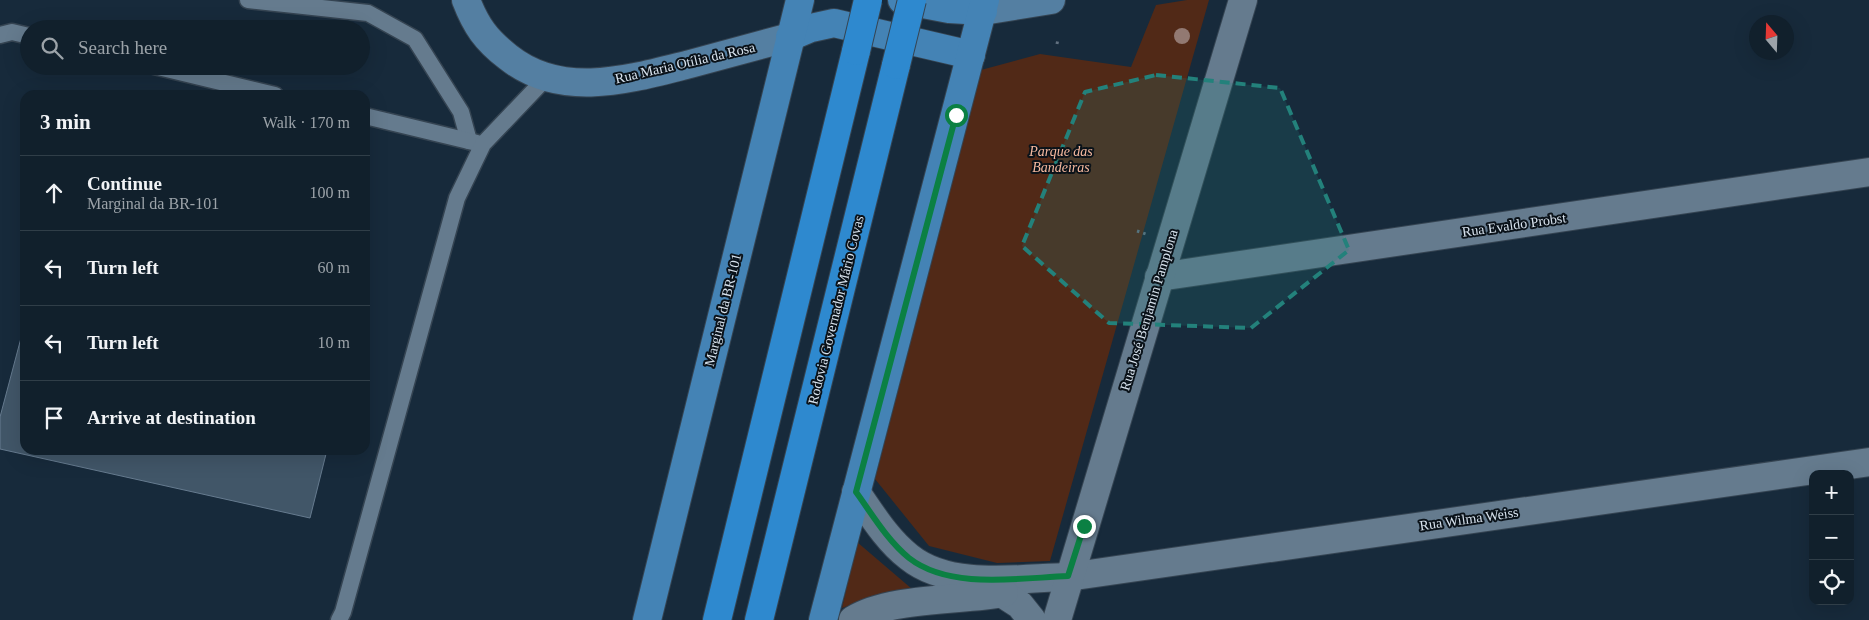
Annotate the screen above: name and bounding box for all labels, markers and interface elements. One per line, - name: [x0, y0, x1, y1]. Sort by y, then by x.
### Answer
- north arrow: [1749, 15, 1794, 60]
- search box: [20, 20, 370, 75]
- icon: search: [38, 34, 66, 62]
- text: Search here: [78, 37, 167, 58]
- street label: Rua Maria Otília da Rosa: [614, 39, 757, 86]
- route start: [945, 104, 968, 127]
- text: 3 min: [40, 110, 91, 134]
- text: Walk · 170 m: [263, 114, 350, 131]
- park label: Parque das Bandeiras: [1028, 144, 1093, 175]
- text: Continue: [87, 173, 162, 194]
- icon: ahead: [40, 179, 68, 207]
- text: 100 m: [310, 184, 350, 201]
- text: Marginal da BR-101: [87, 195, 219, 212]
- street label: Rua Evaldo Probst: [1461, 210, 1567, 240]
- street label: Rodovia Governador Mário Covas: [805, 214, 867, 406]
- street label: Rua José Benjamin Pamplona: [1117, 227, 1181, 392]
- street label: Marginal da BR-101: [702, 252, 744, 368]
- icon: left: [40, 254, 68, 282]
- text: Turn left: [87, 257, 159, 278]
- text: 60 m: [318, 259, 350, 276]
- icon: left: [40, 329, 68, 357]
- text: Turn left: [87, 332, 159, 353]
- text: 10 m: [318, 334, 350, 351]
- icon: arrive: [40, 404, 68, 432]
- text: Arrive at destination: [87, 407, 256, 428]
- map controls: [1809, 470, 1854, 605]
- button: +: [1809, 470, 1854, 515]
- street label: Rua Wilma Weiss: [1419, 505, 1519, 533]
- route end: [1073, 515, 1096, 538]
- button: −: [1809, 515, 1854, 560]
- button: locate: [1809, 560, 1854, 605]

